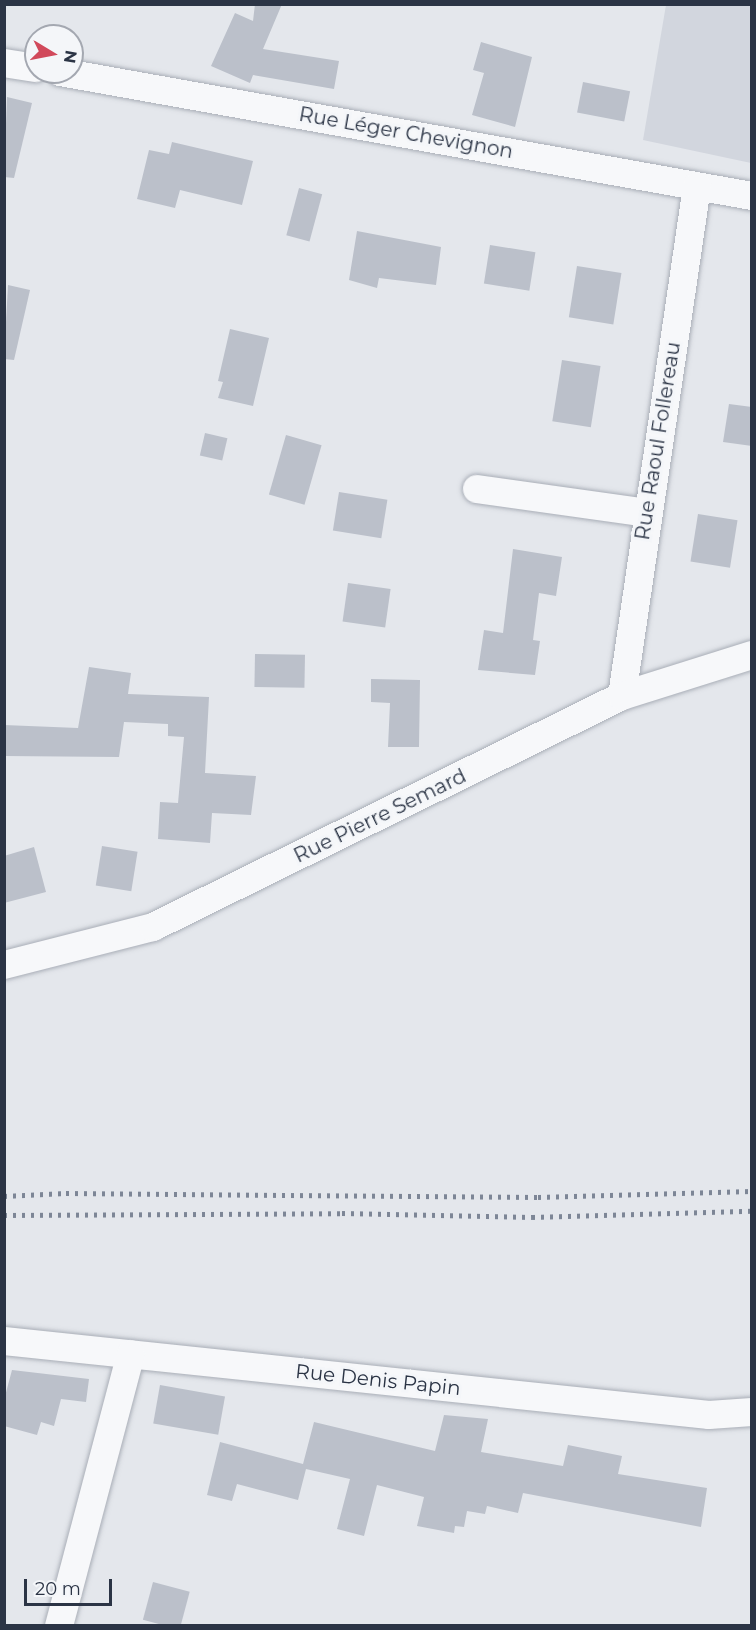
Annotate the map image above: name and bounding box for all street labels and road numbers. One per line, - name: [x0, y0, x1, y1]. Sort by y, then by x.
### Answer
- street label: Rue Léger Chevignon: [297, 102, 515, 164]
- street label: Rue Raoul Follereau: [630, 340, 686, 542]
- street label: Rue Pierre Semard: [290, 764, 470, 868]
- street label: Rue Denis Papin: [294, 1359, 462, 1401]

